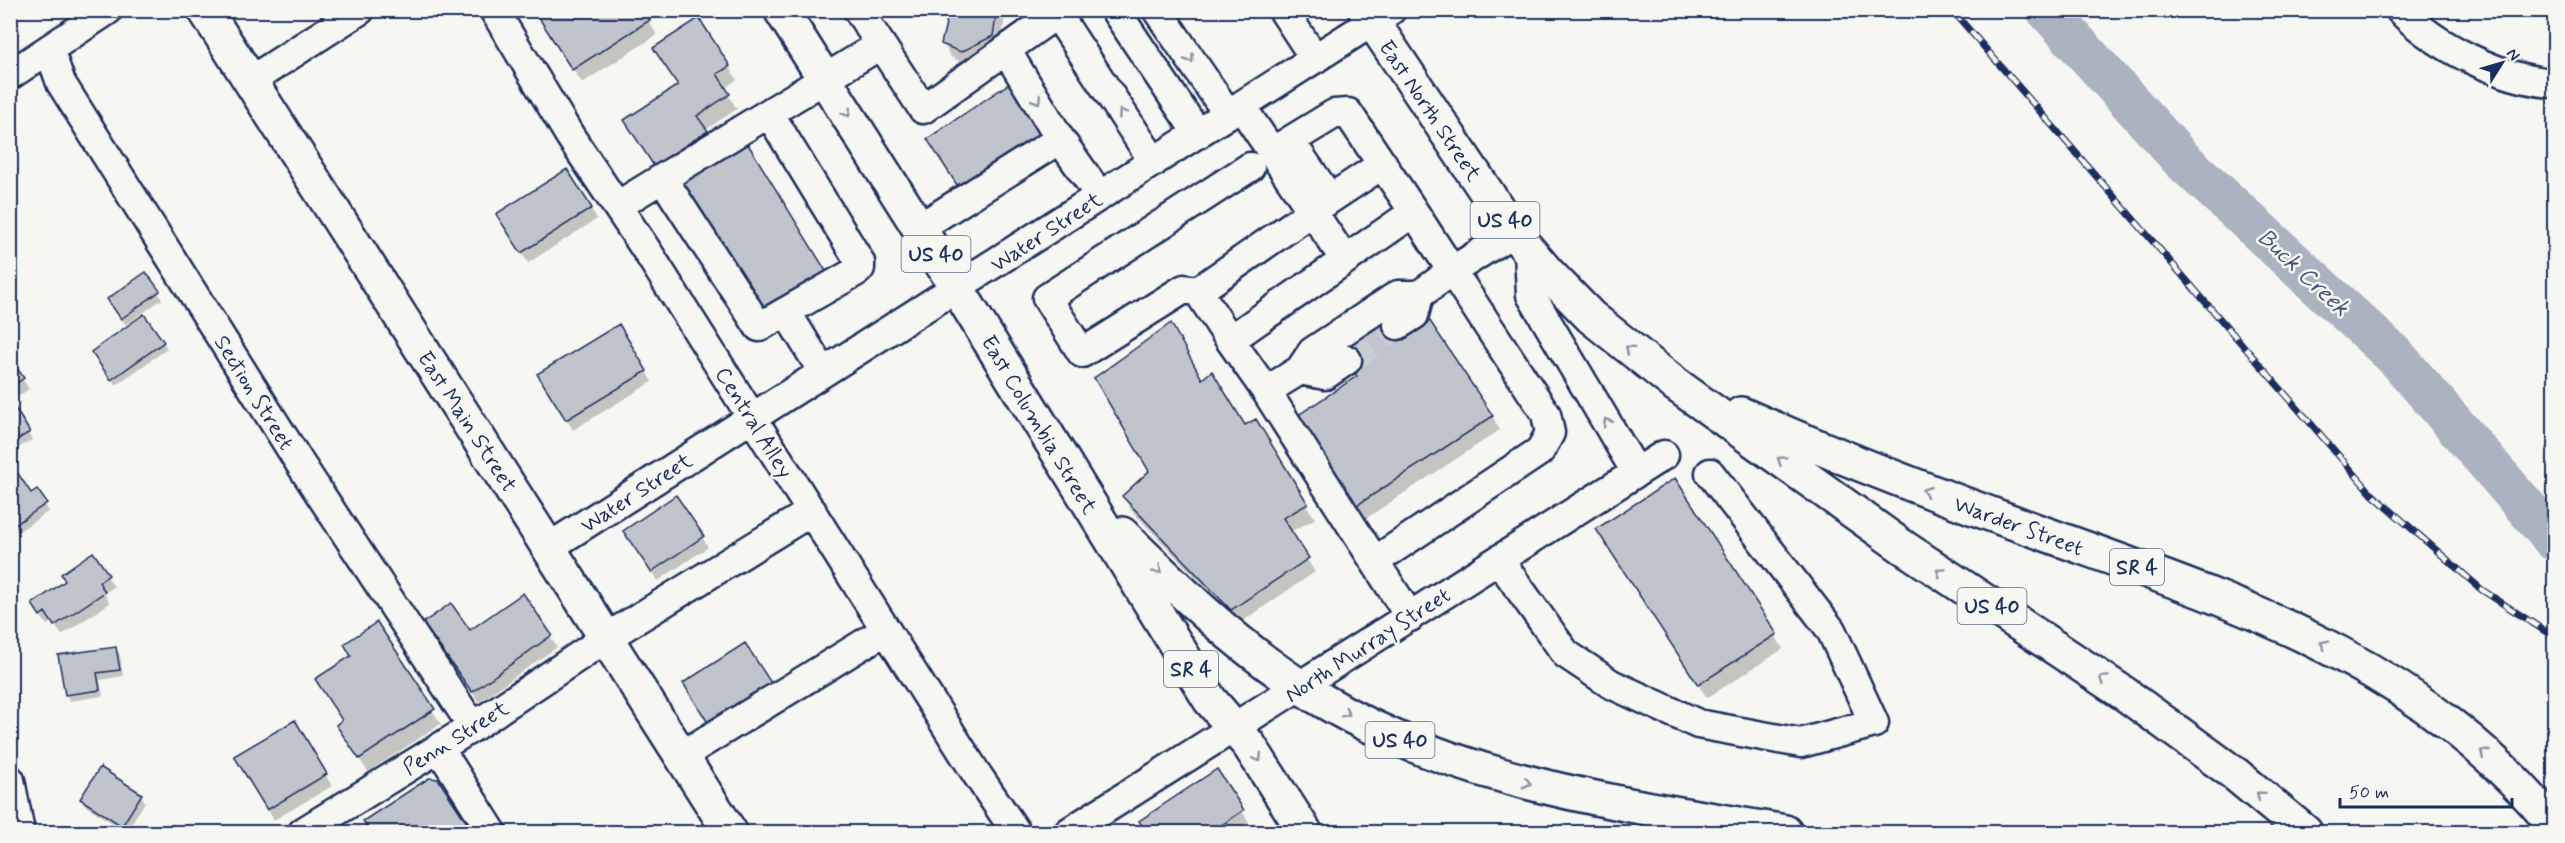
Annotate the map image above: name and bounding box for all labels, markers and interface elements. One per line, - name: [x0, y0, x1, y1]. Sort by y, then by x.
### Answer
- north arrow: [2472, 33, 2532, 93]
- street label: East North Street: [1372, 35, 1487, 187]
- text: N: [2501, 44, 2524, 65]
- one-way arrow: [1183, 52, 1194, 63]
- one-way arrow: [1029, 94, 1041, 104]
- one-way arrow: [839, 107, 851, 117]
- one-way arrow: [1118, 109, 1129, 120]
- street label: Water Street: [986, 186, 1108, 279]
- road number: US 40: [1470, 202, 1540, 238]
- water label: Buck Creek: [2250, 222, 2356, 324]
- road number: US 40: [902, 236, 970, 272]
- street label: East Columbia Street: [974, 330, 1103, 520]
- street label: Section Street: [207, 331, 300, 456]
- one-way arrow: [1625, 345, 1636, 356]
- street label: East Main Street: [410, 346, 522, 498]
- street label: Central Alley: [708, 362, 799, 484]
- one-way arrow: [1602, 418, 1614, 428]
- street label: Water Street: [576, 447, 698, 540]
- one-way arrow: [1776, 456, 1787, 467]
- one-way arrow: [1921, 486, 1932, 499]
- street label: Warder Street: [1950, 491, 2087, 563]
- road number: SR 4: [2110, 549, 2164, 585]
- one-way arrow: [1151, 562, 1162, 573]
- one-way arrow: [1936, 568, 1947, 579]
- street label: North Murray Street: [1280, 582, 1456, 710]
- road number: US 40: [1958, 588, 2026, 624]
- one-way arrow: [2319, 639, 2330, 651]
- road number: SR 4: [1164, 651, 1218, 687]
- one-way arrow: [2099, 675, 2109, 687]
- street label: Penn Street: [398, 695, 514, 782]
- one-way arrow: [1339, 706, 1350, 717]
- road number: US 40: [1366, 722, 1434, 758]
- one-way arrow: [2480, 749, 2491, 760]
- one-way arrow: [1250, 752, 1262, 762]
- scale bar: [2340, 771, 2512, 809]
- one-way arrow: [1522, 776, 1532, 789]
- text: 50 m: [2349, 781, 2389, 805]
- one-way arrow: [2256, 791, 2267, 802]

